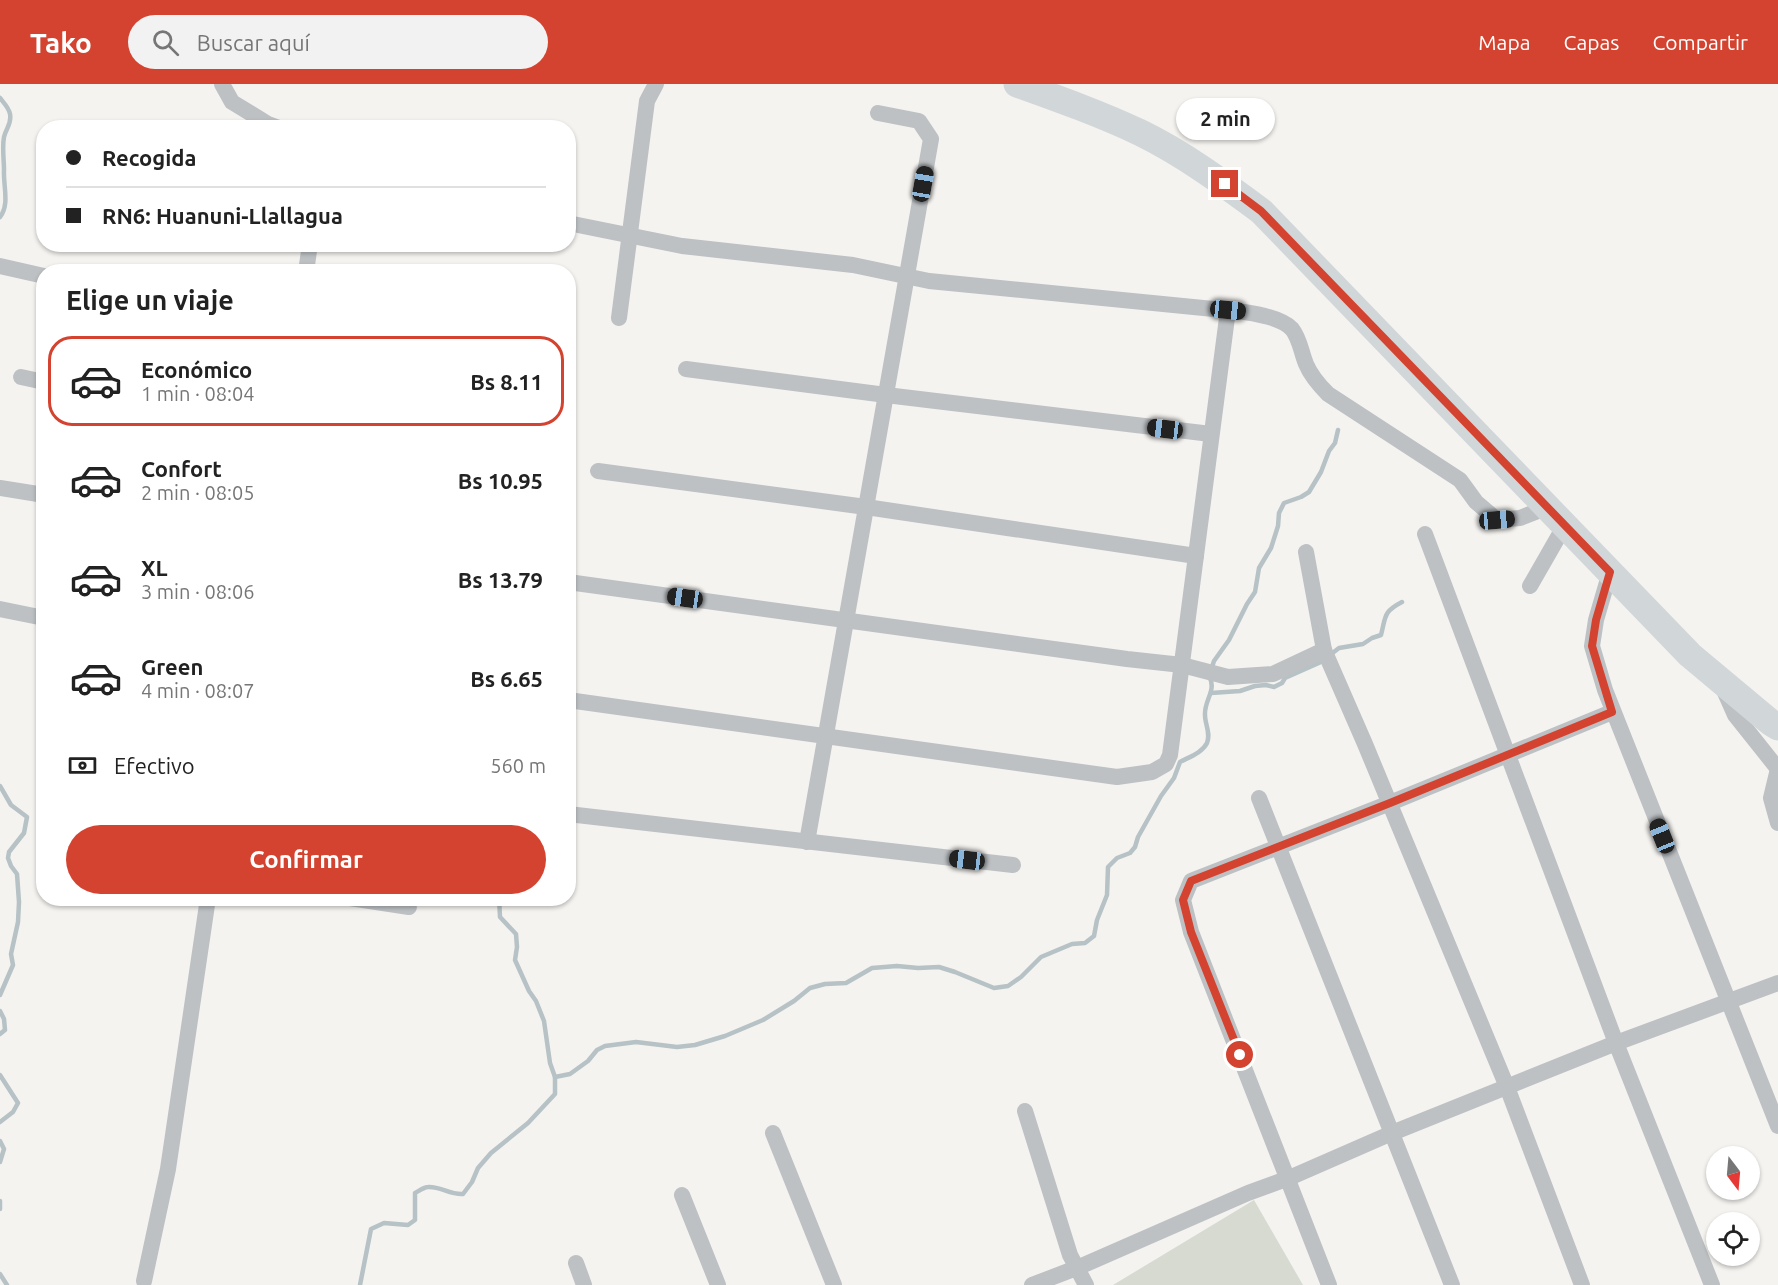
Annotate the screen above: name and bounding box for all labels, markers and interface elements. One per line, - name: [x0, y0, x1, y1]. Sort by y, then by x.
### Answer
- search box: [128, 15, 548, 69]
- icon: search: [149, 26, 182, 59]
- text: Tako: [30, 27, 92, 58]
- text: Buscar aquí: [197, 30, 310, 55]
- text: Mapa: [1478, 30, 1530, 54]
- text: Capas: [1563, 30, 1619, 54]
- text: Compartir: [1652, 30, 1748, 54]
- callout: 2 min: [1176, 97, 1274, 139]
- text: 2 min: [1200, 107, 1251, 130]
- text: Recogida: [102, 145, 197, 170]
- car: [911, 165, 935, 203]
- route end: [1211, 170, 1238, 197]
- text: RN6: Huanuni-Llallagua: [102, 203, 343, 228]
- text: Elige un viaje: [66, 285, 234, 315]
- car: [1209, 299, 1247, 321]
- icon: car: [69, 354, 123, 408]
- text: Económico: [141, 357, 252, 382]
- text: Bs 8.11: [470, 369, 543, 394]
- text: 1 min · 08:04: [141, 382, 255, 405]
- car: [1146, 418, 1184, 440]
- icon: car: [69, 453, 123, 507]
- text: Confort: [141, 456, 222, 481]
- text: Bs 10.95: [458, 468, 543, 493]
- text: 2 min · 08:05: [141, 481, 255, 504]
- car: [1478, 509, 1516, 531]
- icon: car: [69, 552, 123, 606]
- text: XL: [141, 555, 168, 580]
- text: Bs 13.79: [458, 567, 543, 592]
- text: 3 min · 08:06: [141, 580, 255, 603]
- car: [666, 587, 704, 609]
- icon: car: [69, 651, 123, 705]
- text: Green: [141, 654, 203, 679]
- text: Bs 6.65: [470, 666, 543, 691]
- text: 4 min · 08:07: [141, 679, 255, 702]
- icon: cash: [66, 749, 99, 782]
- text: Efectivo: [114, 753, 195, 778]
- text: 560 m: [490, 754, 546, 777]
- car: [1647, 816, 1677, 856]
- button: Confirmar: [66, 825, 546, 894]
- car: [948, 849, 986, 871]
- route start: [1226, 1041, 1253, 1068]
- north arrow: [1706, 1146, 1760, 1200]
- map controls: [1706, 1146, 1760, 1266]
- button: locate: [1706, 1212, 1760, 1266]

